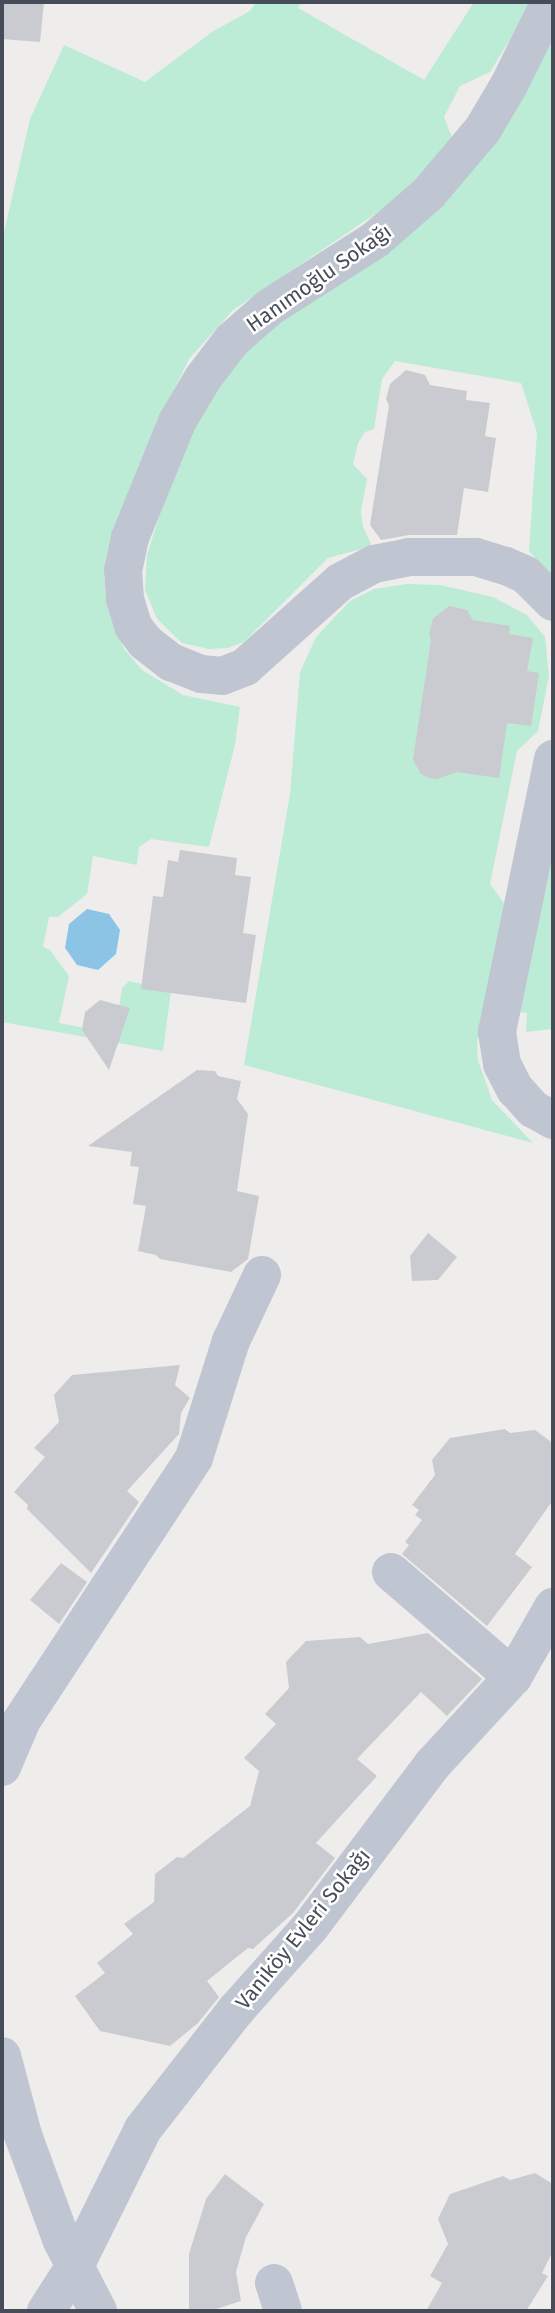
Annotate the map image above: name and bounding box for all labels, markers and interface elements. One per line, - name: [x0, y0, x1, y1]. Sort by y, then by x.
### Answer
- street label: Hanımoğlu Sokağı: [242, 219, 396, 337]
- street label: Vaniköy Evleri Sokağı: [230, 1844, 376, 2014]

